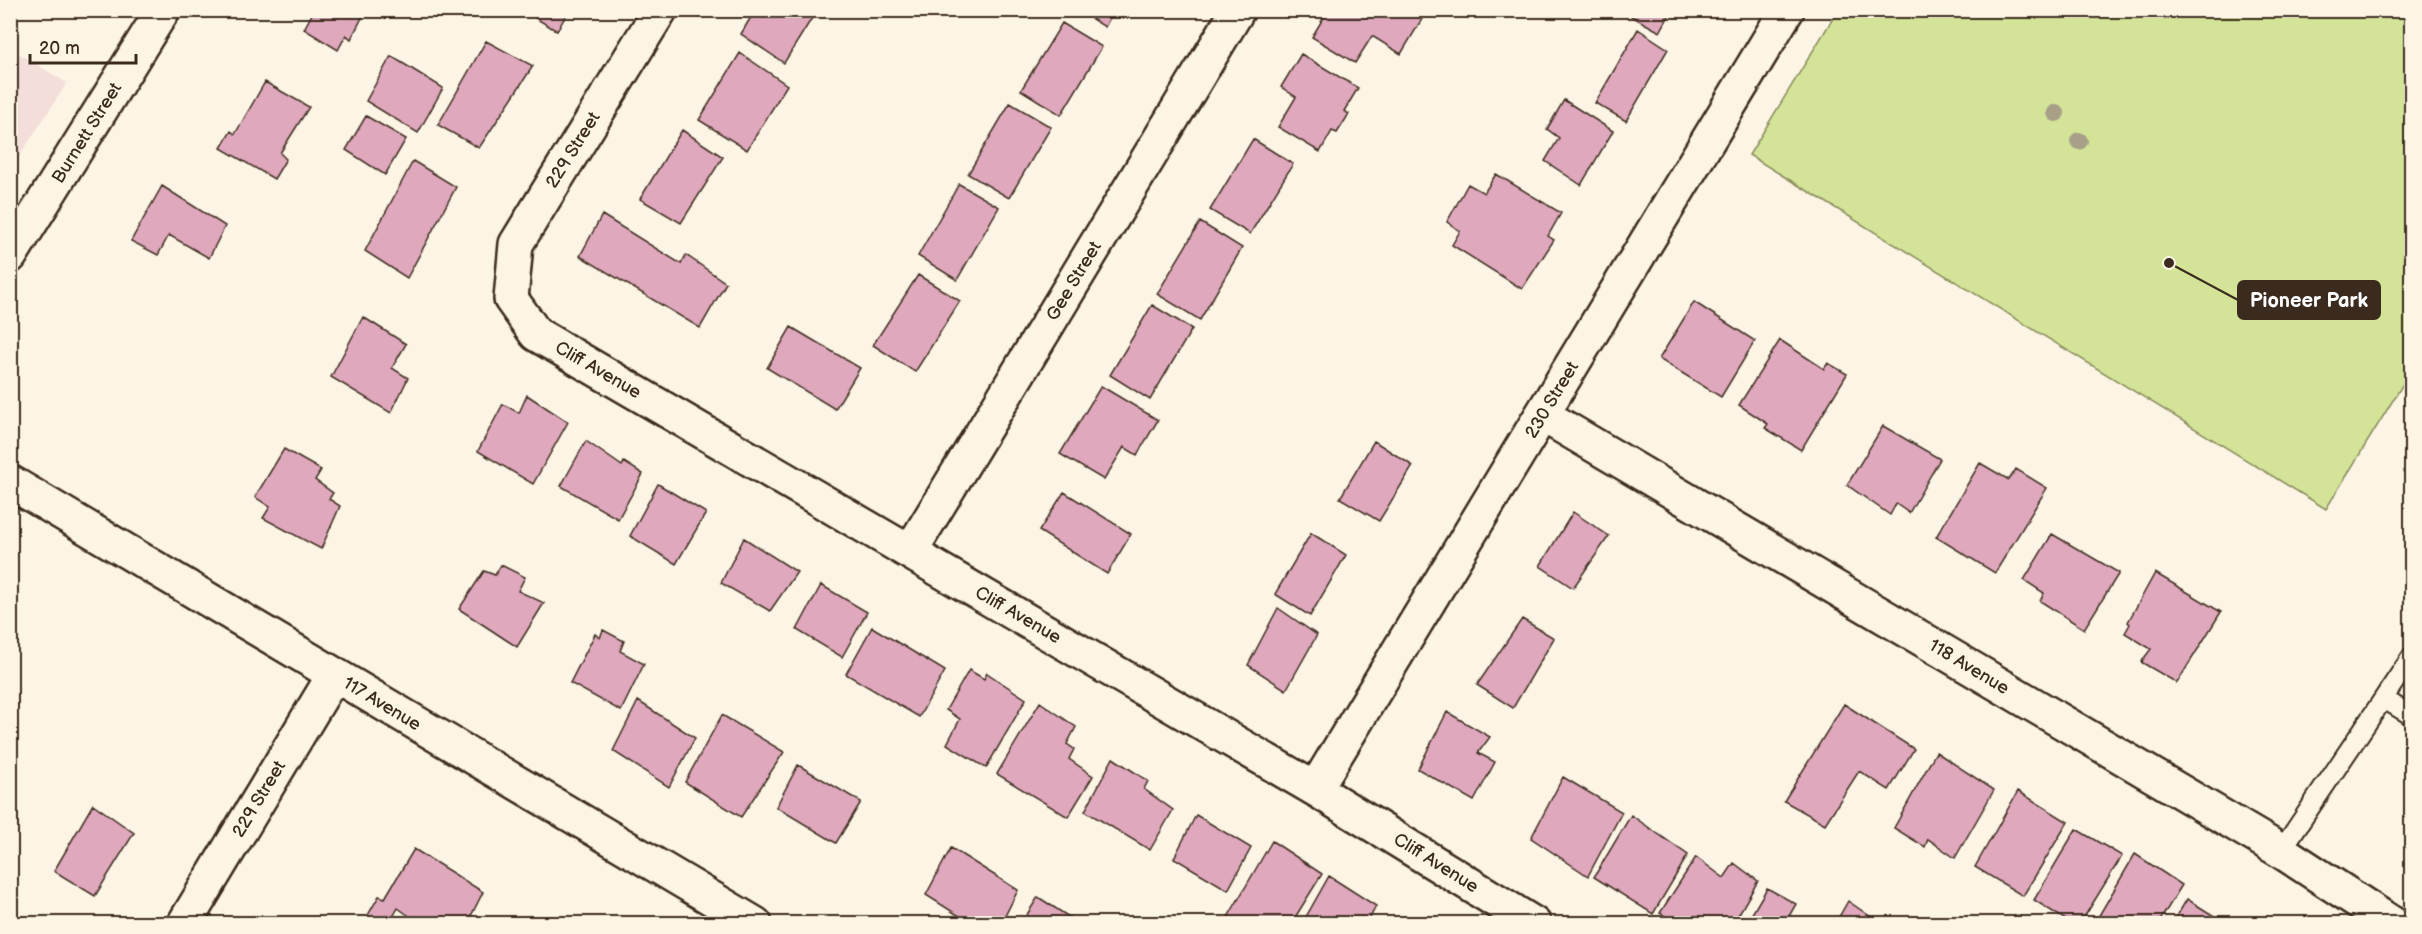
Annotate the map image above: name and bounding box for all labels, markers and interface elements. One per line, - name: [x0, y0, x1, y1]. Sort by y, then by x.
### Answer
- scale bar: [30, 27, 136, 65]
- text: 20 m: [39, 38, 80, 59]
- street label: Burnett Street: [48, 78, 127, 187]
- street label: 229 Street: [541, 108, 605, 192]
- street label: Gee Street: [1042, 237, 1106, 324]
- callout: Pioneer Park: [2238, 281, 2380, 319]
- text: Pioneer Park: [2250, 289, 2368, 313]
- street label: Cliff Avenue: [551, 337, 645, 403]
- street label: 230 Street: [1521, 357, 1583, 442]
- street label: Cliff Avenue: [971, 582, 1065, 648]
- street label: 118 Avenue: [1925, 635, 2013, 699]
- street label: 117 Avenue: [339, 673, 425, 736]
- street label: 229 Street: [228, 757, 290, 841]
- street label: Cliff Avenue: [1390, 829, 1483, 898]

